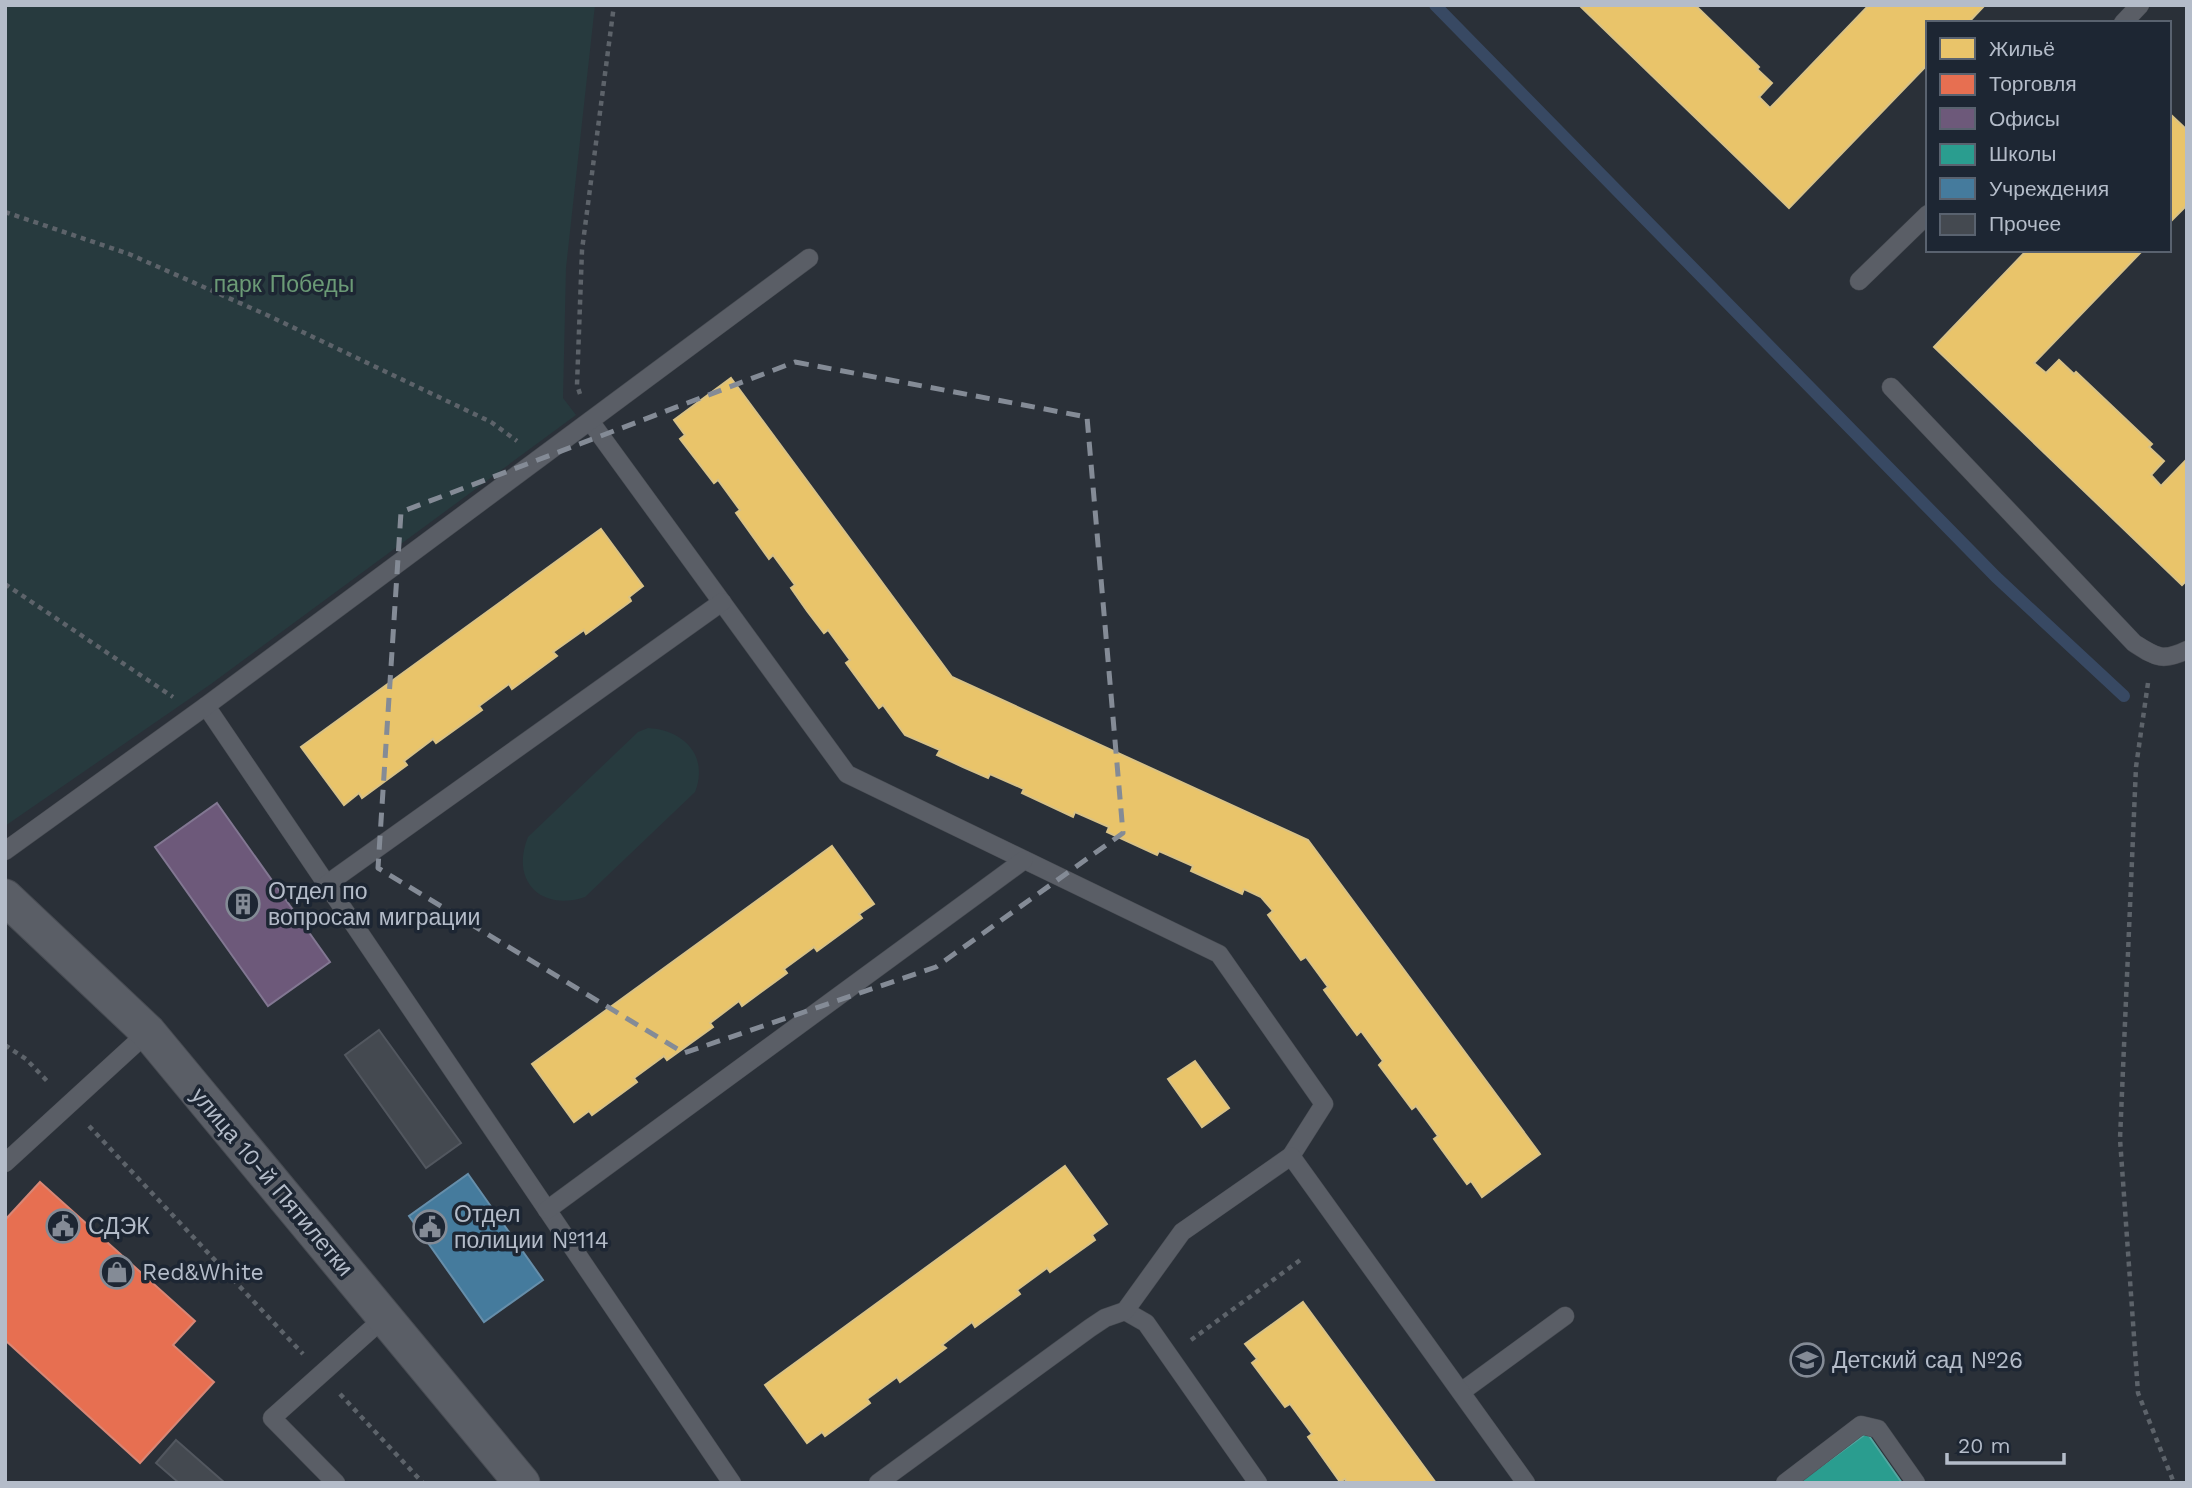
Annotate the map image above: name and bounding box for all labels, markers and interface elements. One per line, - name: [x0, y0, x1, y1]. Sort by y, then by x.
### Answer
- legend: [1926, 21, 2171, 252]
- text: Жильё: [1989, 36, 2055, 61]
- text: Торговля: [1989, 71, 2077, 96]
- text: Офисы: [1989, 106, 2060, 131]
- text: Школы: [1989, 141, 2056, 166]
- text: Учреждения: [1989, 176, 2109, 201]
- text: Прочее: [1989, 211, 2061, 236]
- park label: парк Победы: [214, 271, 354, 298]
- place label: Отдел по вопросам миграции: [268, 878, 480, 931]
- building icon: Отдел по вопросам миграции: [224, 885, 262, 923]
- street label: улица 10-й Пятилетки: [185, 1082, 359, 1282]
- place label: Отдел полиции №114: [454, 1201, 609, 1254]
- public building icon: СДЭК: [44, 1207, 82, 1245]
- public building icon: Отдел полиции №114: [411, 1208, 449, 1246]
- place label: СДЭК: [88, 1213, 150, 1240]
- shop icon: Red&White: [98, 1253, 136, 1291]
- place label: Red&White: [142, 1259, 264, 1286]
- school or university icon: Детский сад №26: [1788, 1341, 1826, 1379]
- place label: Детский сад №26: [1832, 1347, 2023, 1374]
- scale bar: [1947, 1422, 2064, 1466]
- text: 20 m: [1958, 1433, 2010, 1458]

